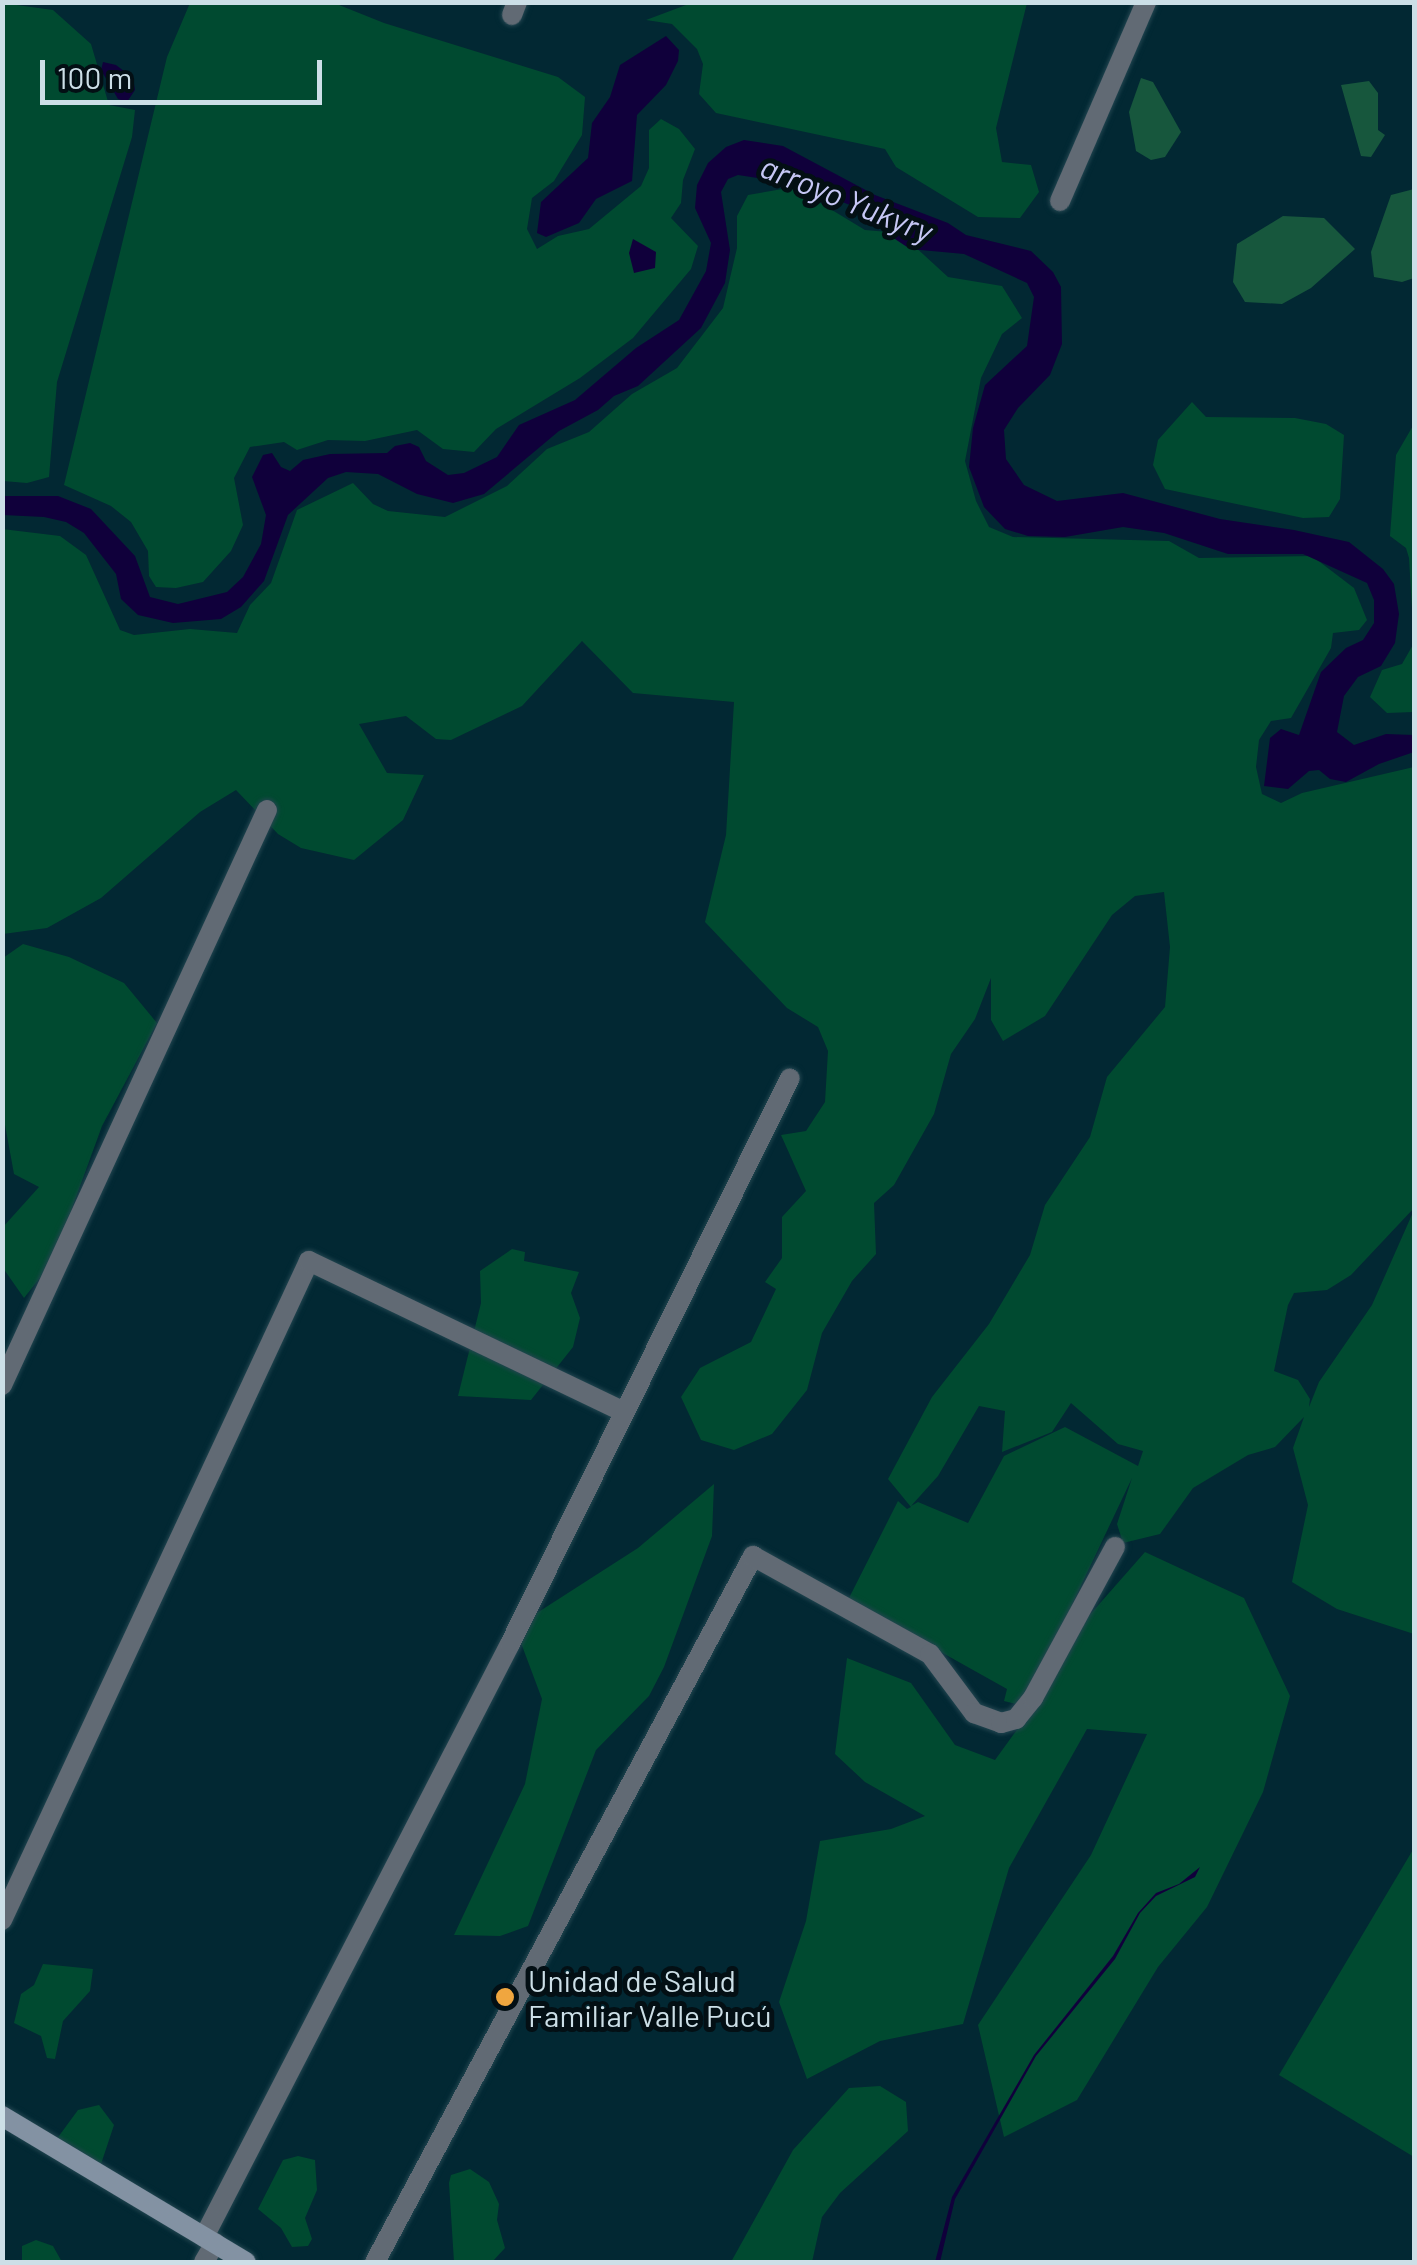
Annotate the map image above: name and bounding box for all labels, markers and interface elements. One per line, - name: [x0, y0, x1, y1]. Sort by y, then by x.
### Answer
- scale bar: [45, 40, 328, 102]
- text: 100 m: [57, 59, 132, 95]
- water label: arroyo Yukyry: [755, 146, 939, 250]
- place label: Unidad de Salud Familiar Valle Pucú: [528, 1962, 772, 2032]
- marker: Unidad de Salud Familiar Valle Pucú: [492, 1984, 518, 2010]

